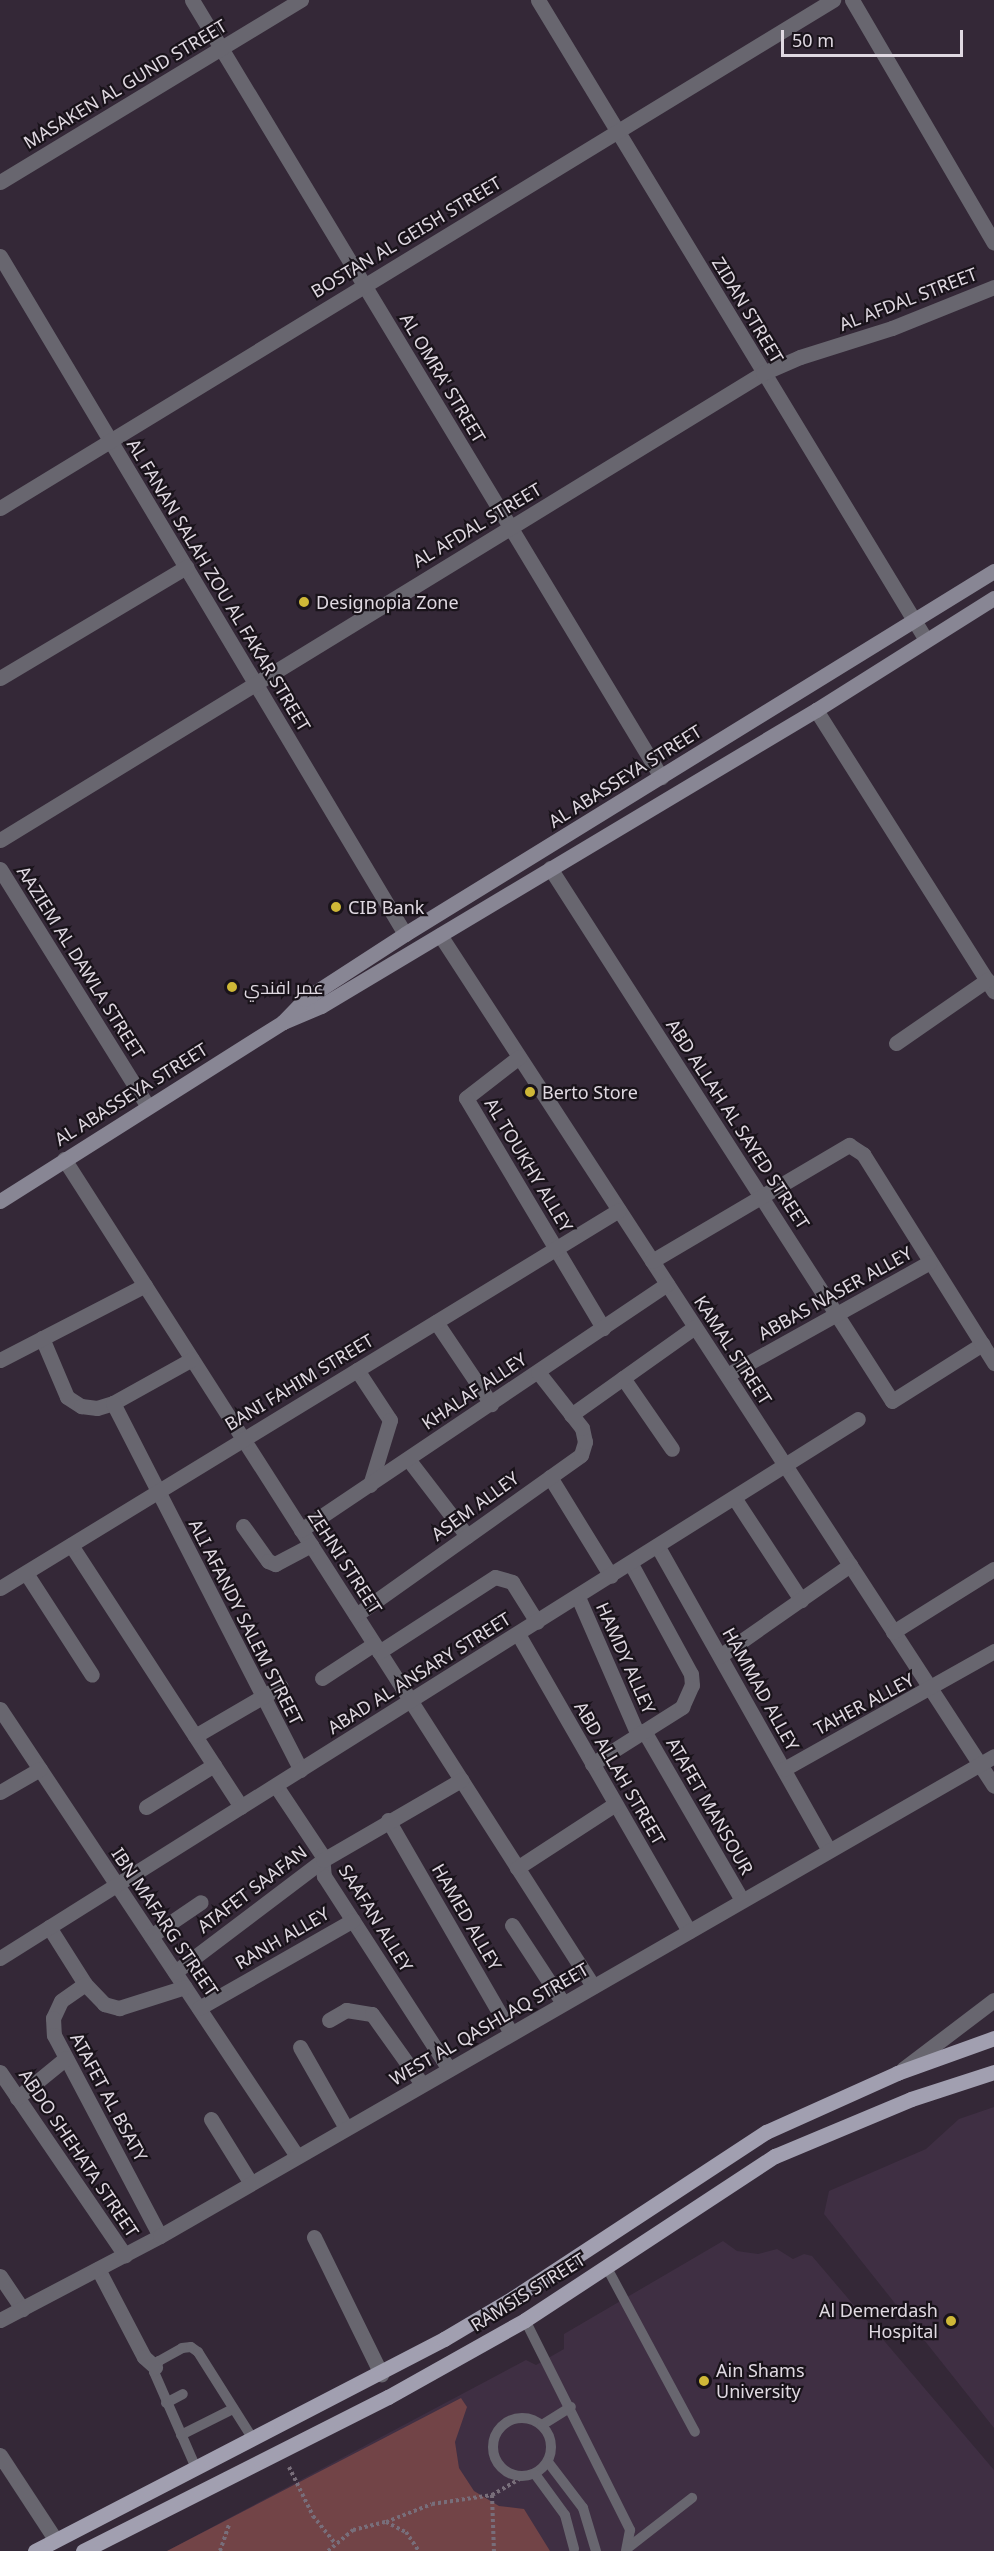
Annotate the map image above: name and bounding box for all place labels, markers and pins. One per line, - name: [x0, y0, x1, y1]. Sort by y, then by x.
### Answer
- place label: Designopia Zone: [316, 591, 459, 613]
- marker: Designopia Zone: [297, 595, 311, 609]
- place label: CIB Bank: [348, 896, 424, 918]
- marker: CIB Bank: [329, 900, 343, 914]
- place label: عمر افندي: [244, 976, 324, 998]
- marker: عمر افندي: [225, 980, 239, 994]
- place label: Berto Store: [542, 1081, 638, 1103]
- marker: Berto Store: [523, 1085, 537, 1099]
- place label: Al Demerdash Hospital: [819, 2300, 938, 2342]
- marker: Al Demerdash Hospital: [942, 2312, 960, 2330]
- place label: Ain Shams University: [716, 2360, 805, 2402]
- marker: Ain Shams University: [697, 2374, 711, 2388]

